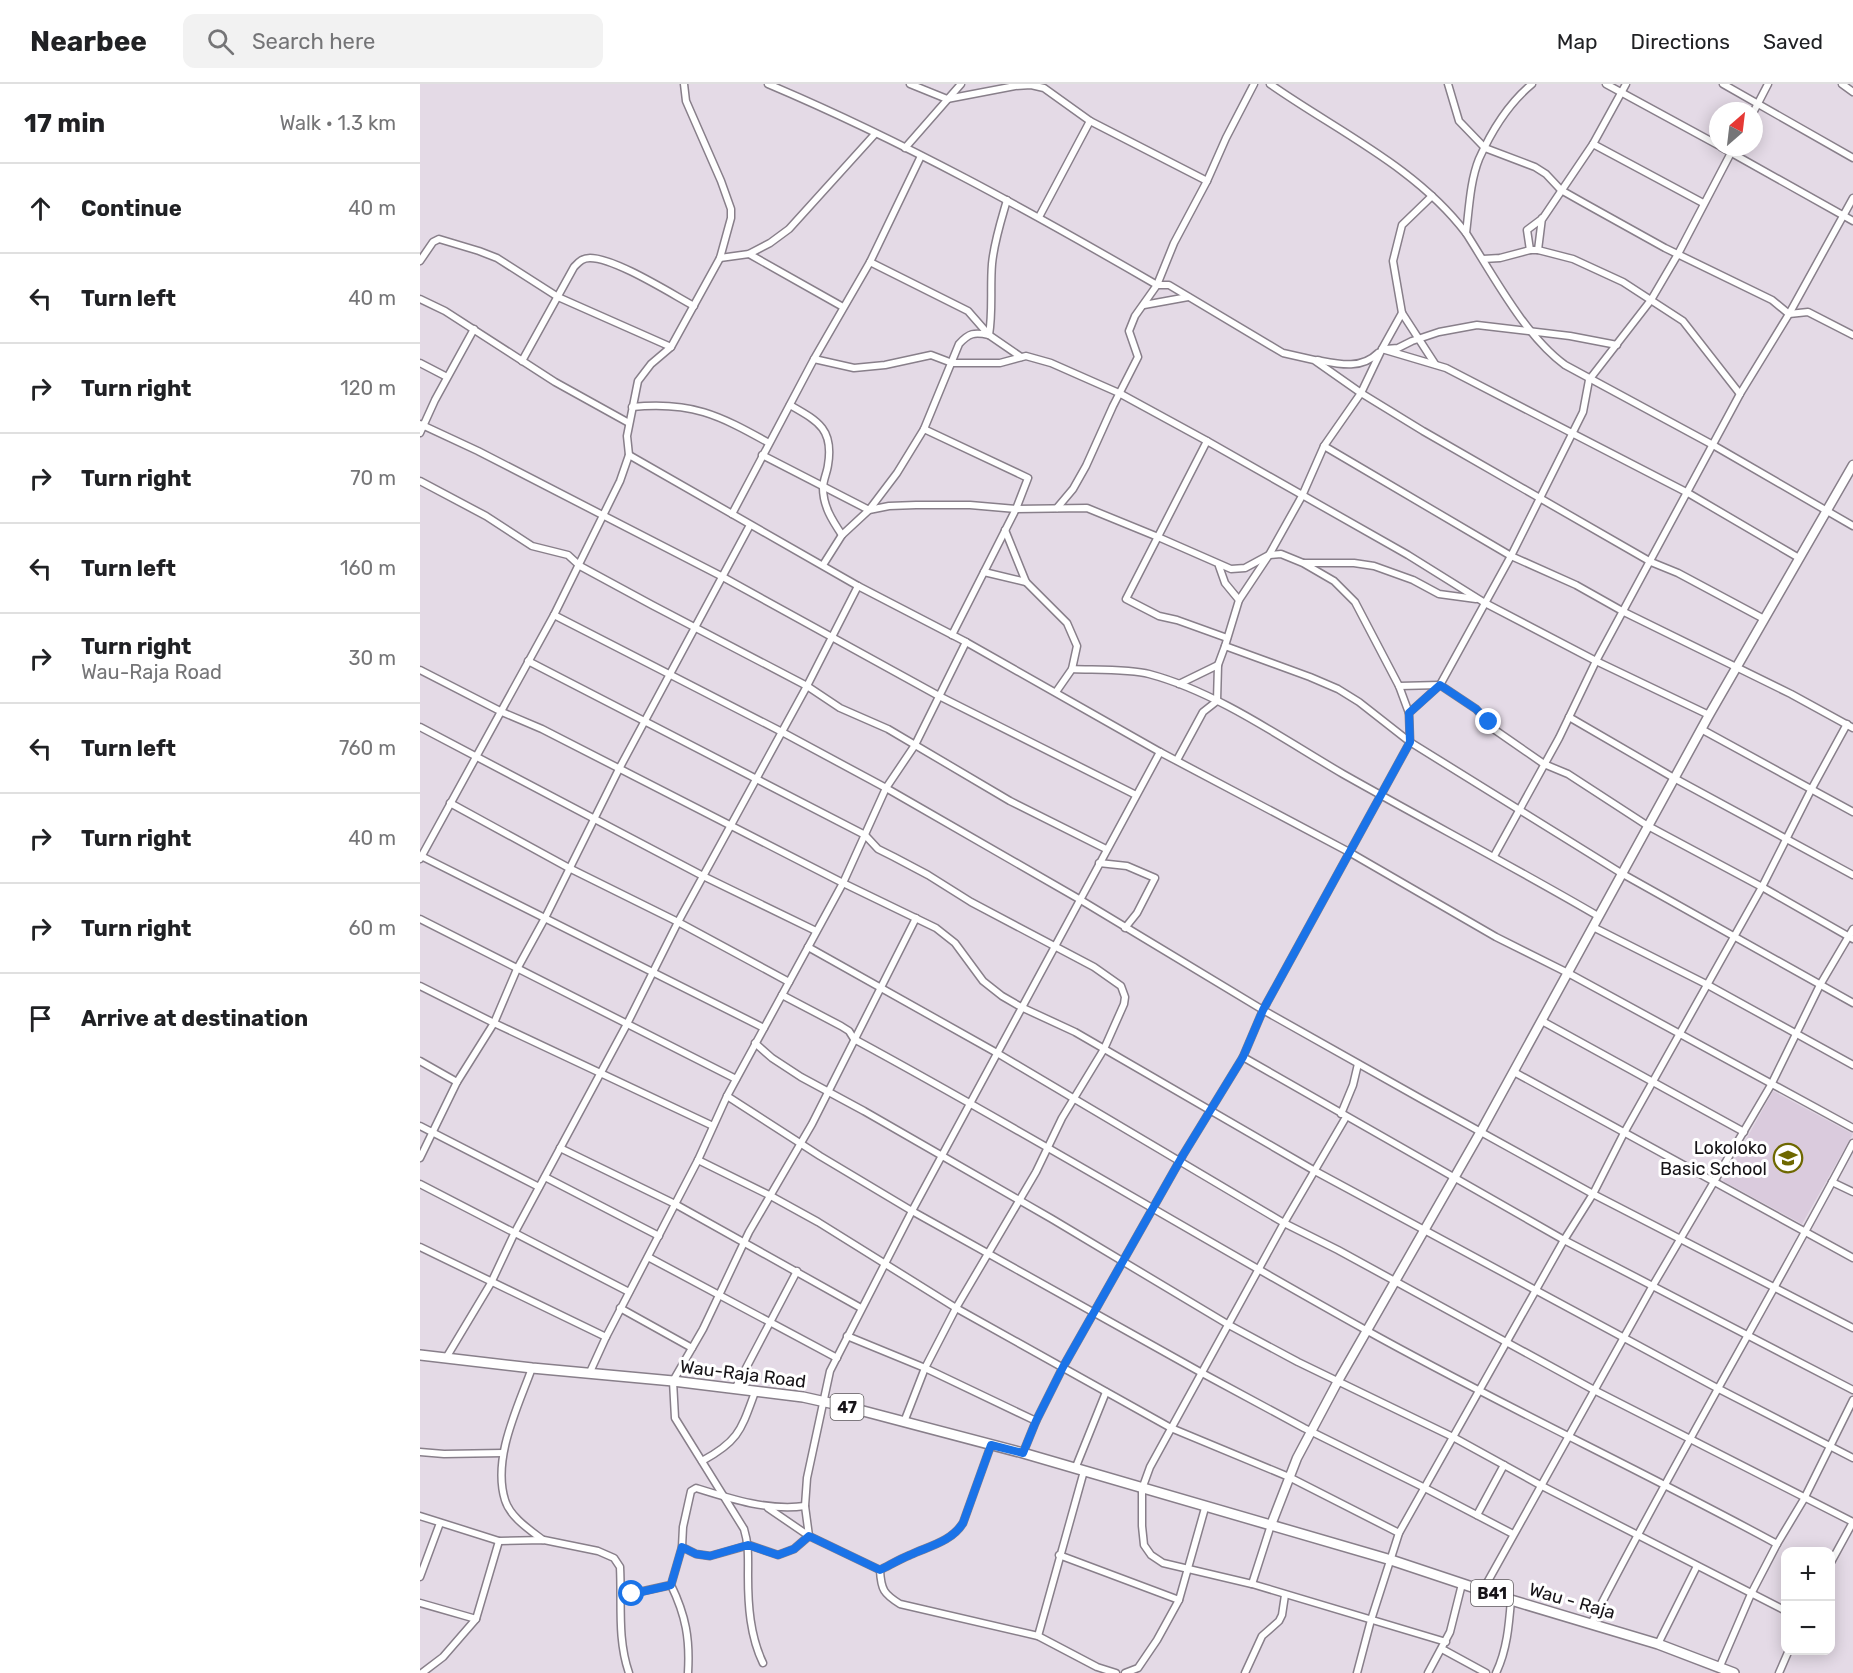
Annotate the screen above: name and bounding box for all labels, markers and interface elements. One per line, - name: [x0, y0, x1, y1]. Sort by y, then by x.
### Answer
- search box: [183, 14, 603, 68]
- text: Nearbee: [30, 25, 147, 58]
- icon: search: [204, 25, 237, 58]
- text: Search here: [252, 28, 375, 55]
- text: Map: [1557, 29, 1598, 54]
- text: Directions: [1631, 29, 1730, 54]
- text: Saved: [1763, 29, 1823, 54]
- north arrow: [1709, 102, 1763, 156]
- text: 17 min: [24, 108, 105, 139]
- text: Walk · 1.3 km: [279, 111, 396, 135]
- icon: ahead: [24, 192, 57, 225]
- text: Continue: [81, 195, 182, 222]
- text: 40 m: [348, 196, 396, 220]
- icon: left: [24, 282, 57, 315]
- text: Turn left: [81, 285, 176, 312]
- text: 40 m: [348, 286, 396, 310]
- icon: right: [24, 372, 57, 405]
- text: Turn right: [81, 375, 191, 402]
- text: 120 m: [340, 376, 396, 400]
- icon: right: [24, 462, 57, 495]
- text: Turn right: [81, 465, 191, 492]
- text: 70 m: [350, 466, 396, 490]
- icon: left: [24, 552, 57, 585]
- text: Turn left: [81, 555, 176, 582]
- text: 160 m: [340, 556, 396, 580]
- text: Turn right: [81, 633, 191, 660]
- icon: right: [24, 642, 57, 675]
- text: 30 m: [349, 646, 396, 670]
- text: Wau-Raja Road: [81, 660, 222, 684]
- route end: [1475, 708, 1501, 734]
- icon: left: [24, 732, 57, 765]
- text: Turn left: [81, 735, 176, 762]
- text: 760 m: [339, 736, 396, 760]
- icon: right: [24, 822, 57, 855]
- text: Turn right: [81, 825, 191, 852]
- text: 40 m: [348, 826, 396, 850]
- icon: right: [24, 912, 57, 945]
- text: Turn right: [81, 915, 191, 942]
- text: 60 m: [349, 916, 396, 940]
- icon: arrive: [24, 1002, 57, 1035]
- text: Arrive at destination: [81, 1005, 308, 1032]
- place label: Lokoloko Basic School: [1660, 1137, 1767, 1180]
- school or university icon: Lokoloko Basic School: [1772, 1142, 1804, 1174]
- street label: Wau-Raja Road: [679, 1355, 807, 1393]
- road number: 47: [830, 1394, 864, 1420]
- map controls: [1781, 1547, 1835, 1655]
- button: +: [1781, 1547, 1835, 1601]
- street label: Wau - Raja: [1526, 1578, 1618, 1624]
- route start: [618, 1580, 644, 1606]
- road number: B41: [1471, 1580, 1513, 1606]
- button: −: [1781, 1601, 1835, 1655]

